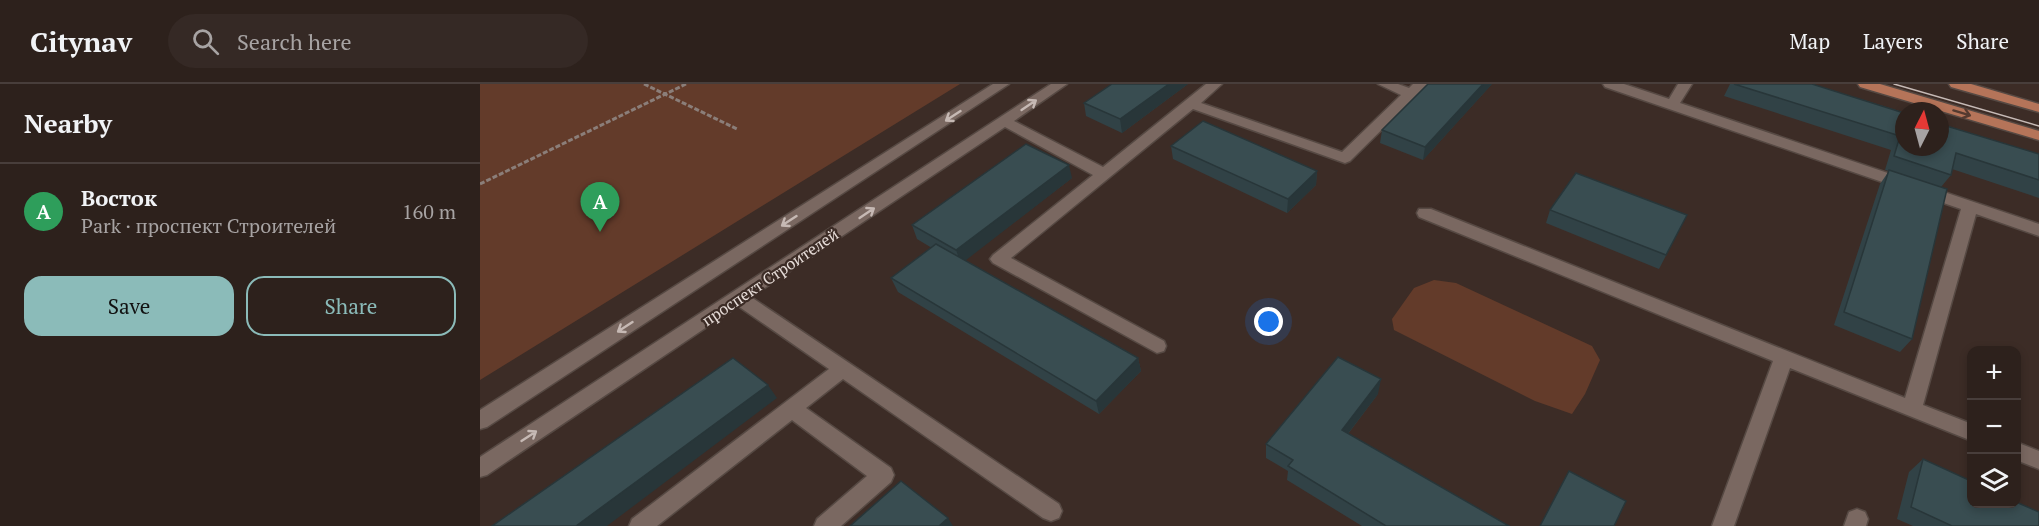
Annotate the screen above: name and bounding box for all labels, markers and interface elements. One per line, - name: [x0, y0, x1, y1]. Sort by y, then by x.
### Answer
- search box: [168, 14, 588, 68]
- text: Citynav: [30, 23, 132, 60]
- icon: search: [189, 25, 222, 58]
- text: Search here: [237, 27, 352, 56]
- text: Map: [1789, 27, 1830, 55]
- text: Layers: [1863, 27, 1923, 55]
- text: Share: [1956, 27, 2009, 55]
- one-way arrow: [1020, 98, 1037, 110]
- north arrow: [1895, 102, 1949, 156]
- text: Nearby: [24, 106, 112, 140]
- one-way arrow: [1952, 108, 1971, 119]
- one-way arrow: [945, 110, 962, 122]
- pin: A: [580, 182, 620, 232]
- text: Восток: [81, 183, 157, 212]
- text: A: [36, 198, 51, 225]
- text: 160 m: [402, 198, 456, 225]
- one-way arrow: [858, 206, 875, 219]
- text: Park · проспект Строителей: [81, 212, 336, 239]
- one-way arrow: [781, 216, 798, 228]
- street label: проспект Строителей: [697, 223, 843, 331]
- button: Save: [24, 276, 234, 336]
- button: Share: [246, 276, 456, 336]
- your location: [1254, 307, 1283, 336]
- one-way arrow: [617, 321, 634, 333]
- map controls: [1967, 346, 2021, 508]
- button: +: [1967, 346, 2021, 400]
- button: −: [1967, 400, 2021, 454]
- one-way arrow: [520, 430, 537, 442]
- button: layers: [1967, 454, 2021, 508]

